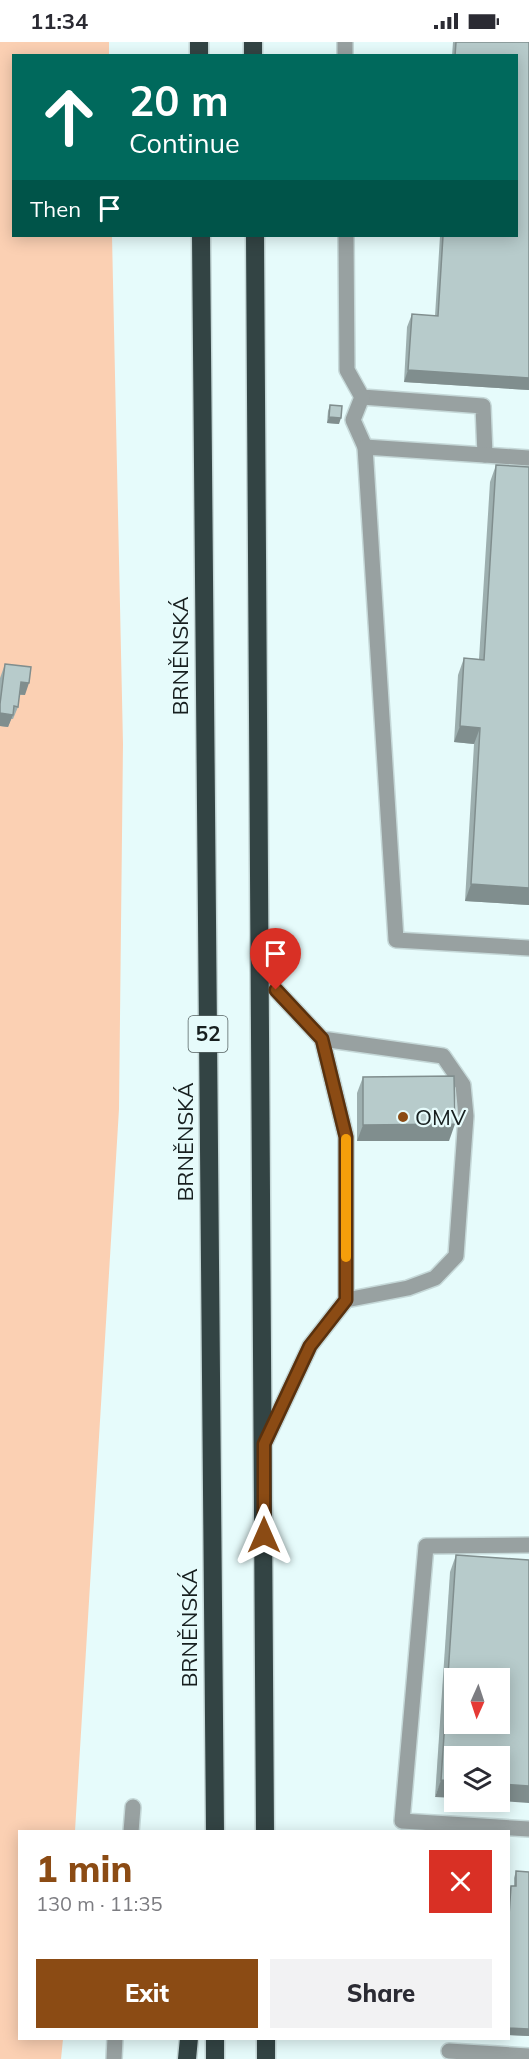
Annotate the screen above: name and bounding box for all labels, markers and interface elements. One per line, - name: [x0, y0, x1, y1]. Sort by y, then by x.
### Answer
- text: 11:34: [30, 7, 88, 35]
- text: 20 m: [129, 74, 229, 127]
- icon: ahead: [30, 78, 108, 156]
- text: Continue: [129, 126, 240, 160]
- icon: arrive: [93, 192, 126, 225]
- text: Then: [30, 195, 81, 223]
- street label: BRNĚNSKÁ: [166, 596, 194, 716]
- pin: [250, 928, 301, 990]
- icon: arrive: [259, 937, 292, 970]
- road number: 52: [188, 1016, 228, 1052]
- street label: BRNĚNSKÁ: [171, 1082, 199, 1202]
- place label: OMV: [415, 1103, 467, 1131]
- marker: OMV: [396, 1110, 410, 1124]
- position arrow: [232, 1503, 296, 1567]
- street label: BRNĚNSKÁ: [175, 1568, 203, 1688]
- north arrow: [444, 1668, 510, 1734]
- map controls: [444, 1668, 510, 1812]
- button: layers: [444, 1746, 510, 1812]
- text: 1 min: [36, 1846, 132, 1891]
- button: close: [429, 1850, 492, 1913]
- text: 130 m · 11:35: [36, 1891, 162, 1916]
- button: Exit: [36, 1959, 258, 2028]
- button: Share: [270, 1959, 492, 2028]

